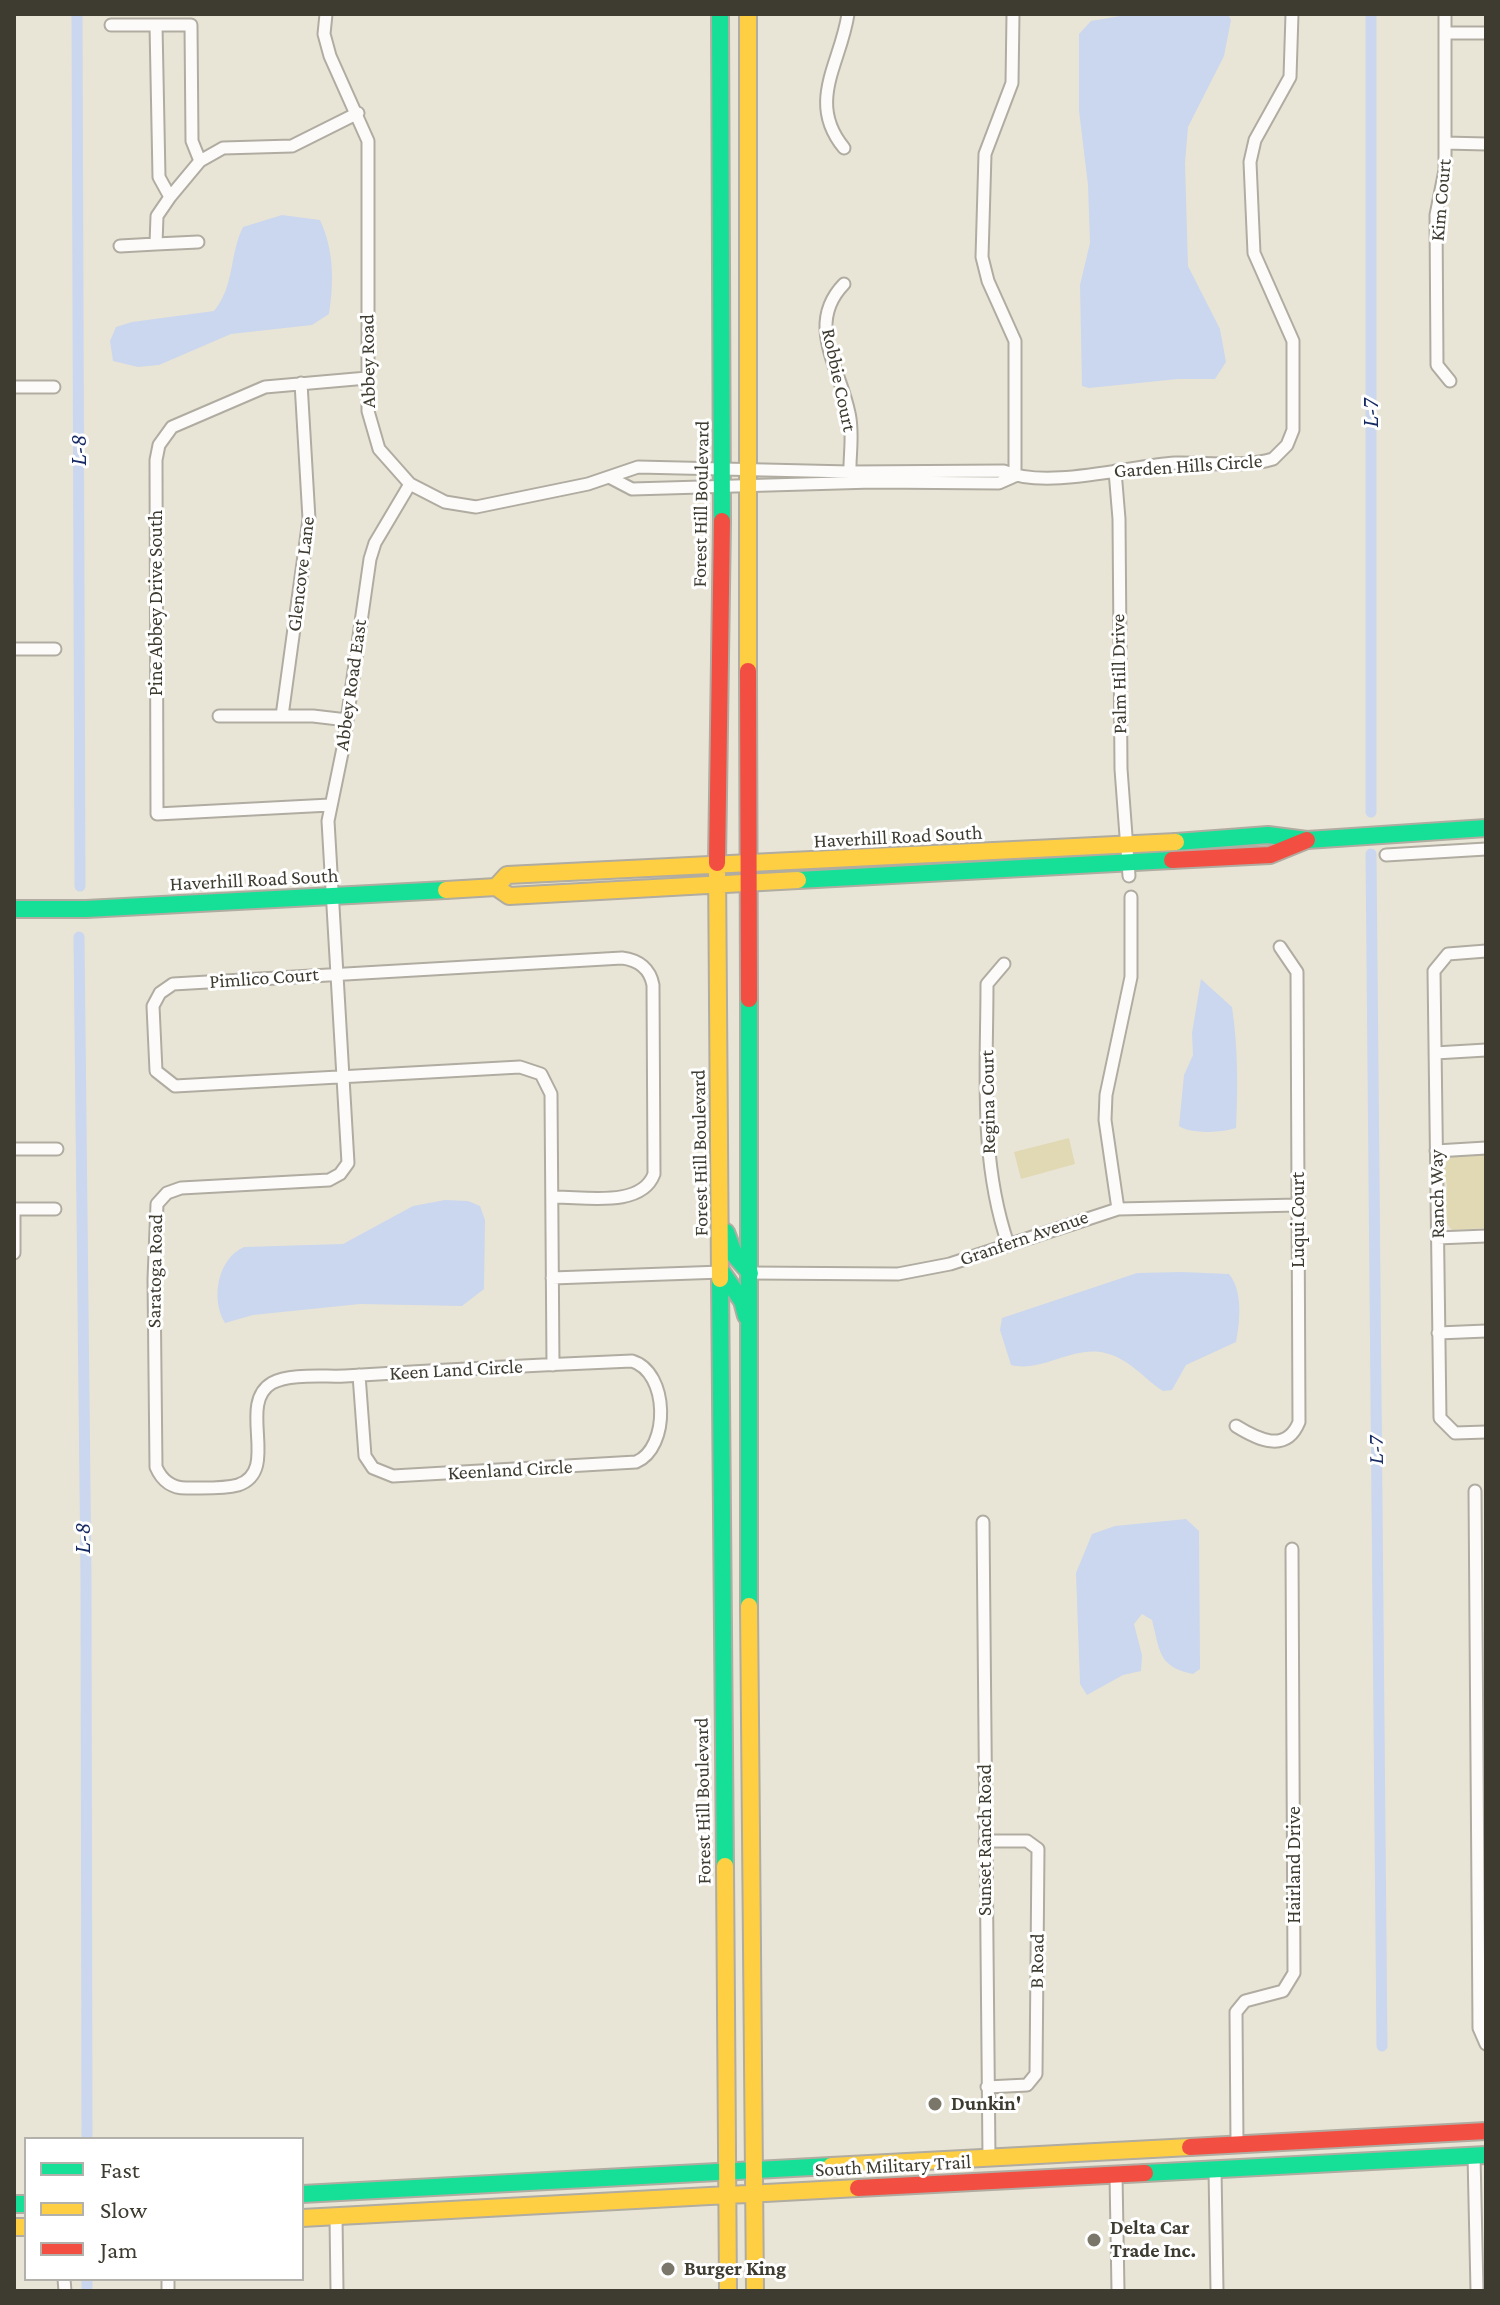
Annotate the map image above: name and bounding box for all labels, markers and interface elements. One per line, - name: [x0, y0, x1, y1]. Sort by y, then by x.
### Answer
- street label: Kim Court: [1425, 158, 1457, 242]
- street label: Abbey Road: [355, 314, 381, 408]
- street label: Robbie Court: [816, 326, 862, 434]
- water label: L-7: [1358, 399, 1384, 427]
- street label: Forest Hill Boulevard: [688, 420, 714, 588]
- water label: L-8: [66, 435, 92, 465]
- street label: Garden Hills Circle: [1113, 449, 1263, 483]
- street label: Pine Abbey Drive South: [144, 510, 168, 696]
- street label: Glencove Lane: [282, 515, 320, 633]
- street label: Palm Hill Drive: [1106, 614, 1132, 734]
- street label: Abbey Road East: [330, 618, 372, 752]
- street label: Haverhill Road South: [813, 821, 983, 853]
- street label: Haverhill Road South: [169, 864, 339, 896]
- street label: Pimlico Court: [208, 962, 320, 994]
- street label: Regina Court: [975, 1050, 1001, 1154]
- street label: Forest Hill Boulevard: [687, 1069, 713, 1237]
- street label: Ranch Way: [1424, 1149, 1450, 1239]
- street label: Luqui Court: [1286, 1172, 1310, 1268]
- street label: Granfern Avenue: [957, 1205, 1091, 1271]
- street label: Saratoga Road: [142, 1214, 168, 1328]
- street label: Keen Land Circle: [389, 1355, 523, 1385]
- water label: L-7: [1363, 1435, 1389, 1465]
- street label: Keenland Circle: [447, 1455, 573, 1485]
- water label: L-8: [70, 1523, 96, 1553]
- street label: Forest Hill Boulevard: [690, 1717, 716, 1885]
- street label: Sunset Ranch Road: [973, 1764, 997, 1916]
- street label: Hairland Drive: [1282, 1806, 1306, 1924]
- street label: B Road: [1025, 1933, 1049, 1989]
- place label: Dunkin': [951, 2092, 1021, 2116]
- marker: Dunkin': [926, 2095, 944, 2113]
- legend: [24, 2137, 304, 2281]
- street label: South Military Trail: [814, 2150, 972, 2182]
- text: Fast: [100, 2156, 140, 2183]
- text: Slow: [100, 2196, 147, 2223]
- place label: Delta Car Trade Inc.: [1110, 2216, 1196, 2263]
- marker: Delta Car Trade Inc.: [1085, 2231, 1103, 2249]
- text: Jam: [100, 2236, 138, 2263]
- place label: Burger King: [684, 2257, 786, 2281]
- marker: Burger King: [659, 2260, 677, 2278]

